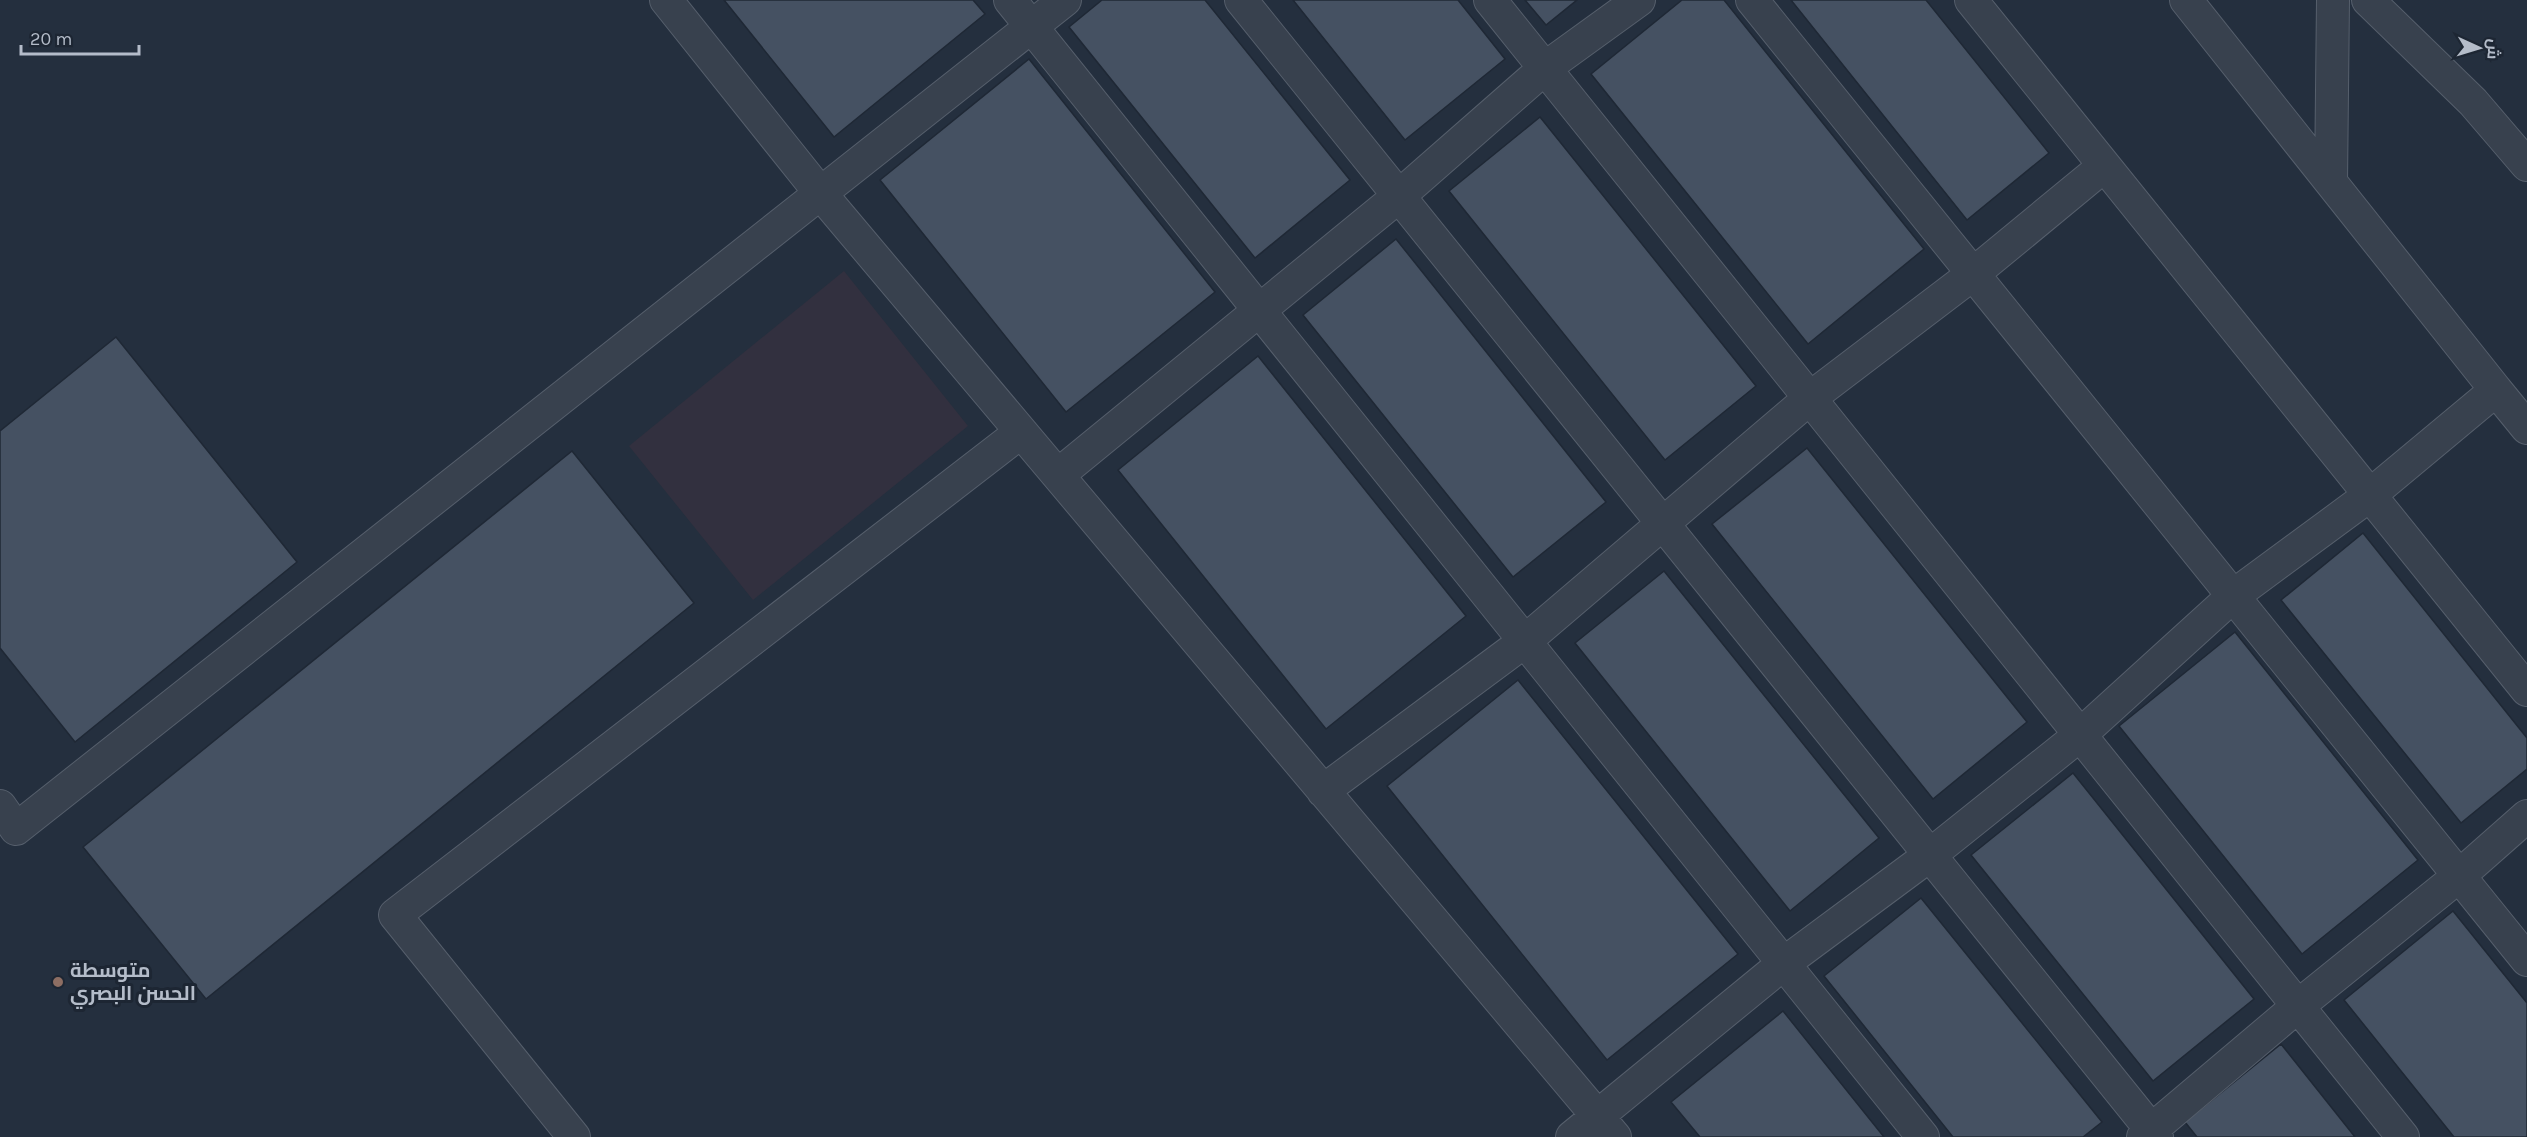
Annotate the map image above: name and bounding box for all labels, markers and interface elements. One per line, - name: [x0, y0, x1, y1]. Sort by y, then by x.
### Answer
- scale bar: [21, 18, 140, 56]
- north arrow: [2449, 18, 2509, 78]
- text: 20 m: [30, 28, 72, 50]
- text: ش: [2483, 38, 2504, 60]
- place label: متوسطة الحسن البصري: [70, 959, 196, 1009]
- marker: متوسطة الحسن البصري: [51, 975, 65, 989]

